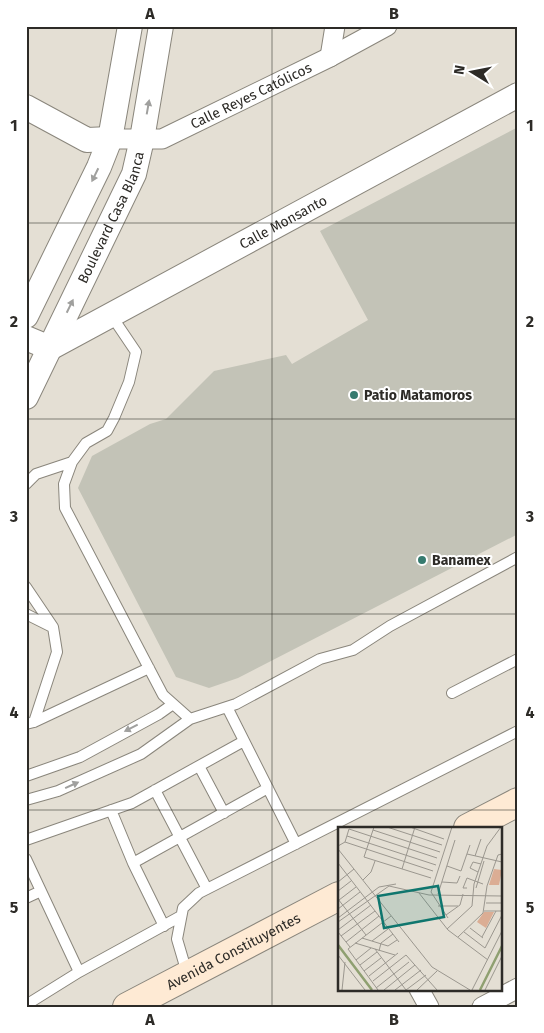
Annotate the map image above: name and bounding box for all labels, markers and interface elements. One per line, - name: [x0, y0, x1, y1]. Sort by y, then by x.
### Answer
- text: A: [144, 4, 155, 23]
- text: B: [389, 4, 399, 23]
- north arrow: [446, 48, 496, 98]
- street label: Calle Reyes Católicos: [188, 59, 315, 133]
- text: N: [451, 64, 469, 76]
- one-way arrow: [144, 99, 152, 115]
- text: 1: [10, 116, 18, 135]
- text: 1: [526, 116, 534, 135]
- street label: Boulevard Casa Blanca: [74, 150, 148, 286]
- one-way arrow: [91, 168, 99, 182]
- street label: Calle Monsanto: [237, 192, 330, 253]
- one-way arrow: [66, 299, 74, 313]
- text: 2: [10, 312, 18, 331]
- text: 2: [526, 312, 534, 331]
- place label: Patio Matamoros: [364, 387, 472, 404]
- marker: Patio Matamoros: [348, 389, 360, 401]
- text: 3: [9, 507, 18, 526]
- text: 3: [525, 507, 534, 526]
- place label: Banamex: [432, 552, 491, 569]
- marker: Banamex: [416, 554, 428, 566]
- text: 4: [9, 703, 19, 722]
- text: 4: [525, 703, 535, 722]
- one-way arrow: [124, 724, 138, 732]
- one-way arrow: [65, 780, 80, 788]
- inset map: [338, 827, 502, 990]
- text: 5: [10, 898, 19, 917]
- text: 5: [526, 898, 535, 917]
- street label: Avenida Constituyentes: [164, 910, 304, 994]
- text: A: [144, 1010, 155, 1029]
- text: B: [389, 1010, 399, 1029]

